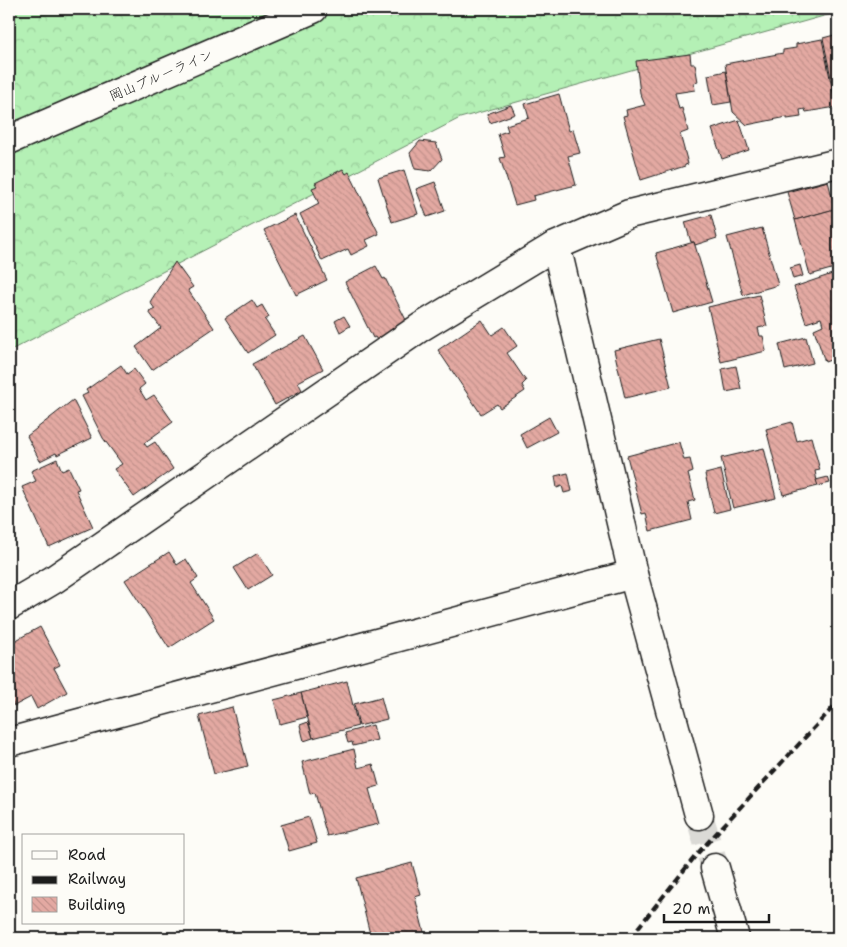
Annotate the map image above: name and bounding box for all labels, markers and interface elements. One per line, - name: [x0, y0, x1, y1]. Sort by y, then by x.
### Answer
- street label: 岡山ブルーライン: [106, 45, 216, 105]
- legend: [22, 834, 185, 924]
- text: Road: [68, 845, 106, 865]
- text: Railway: [68, 869, 126, 889]
- scale bar: [664, 892, 770, 924]
- text: Building: [68, 895, 125, 915]
- text: 20 m: [672, 899, 711, 919]

